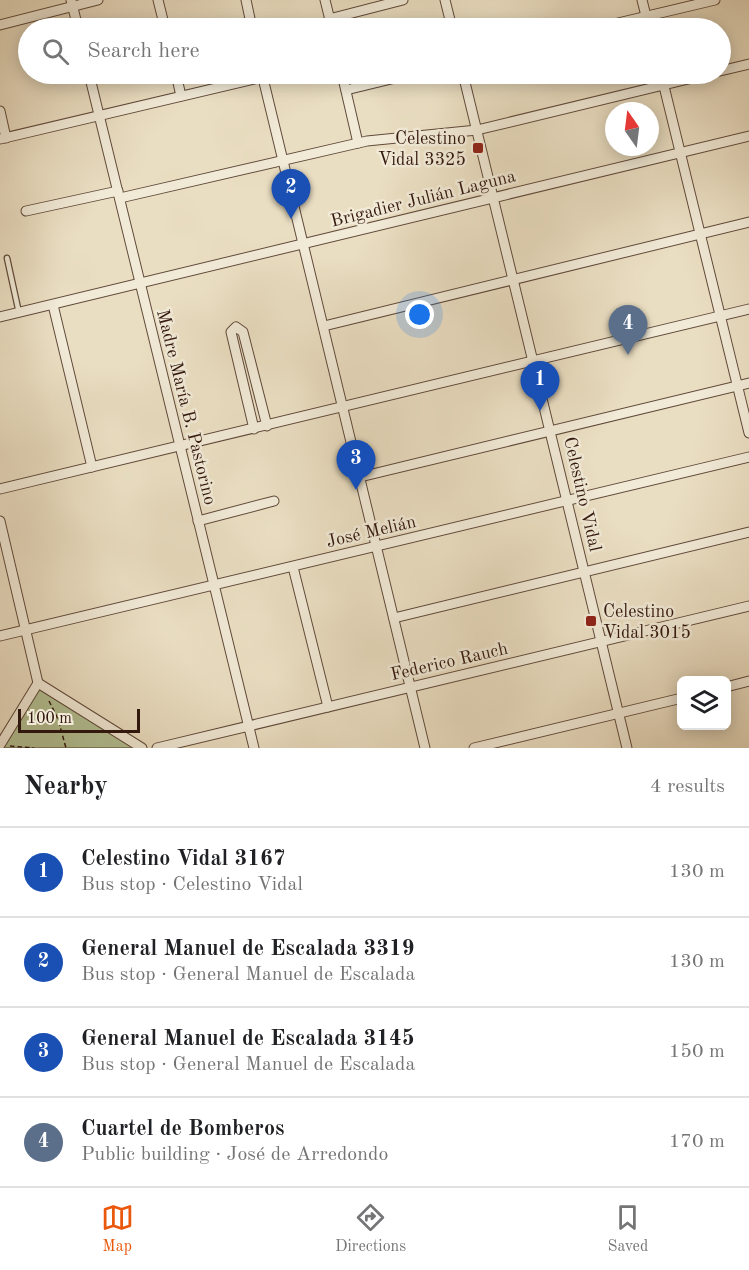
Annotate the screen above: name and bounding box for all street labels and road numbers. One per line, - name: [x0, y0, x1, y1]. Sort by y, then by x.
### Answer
- street label: Brigadier Julián Laguna: [329, 167, 518, 231]
- street label: Madre María B. Pastorino: [153, 308, 219, 507]
- street label: Celestino Vidal: [560, 435, 604, 554]
- street label: José Melián: [325, 513, 418, 551]
- street label: Federico Rauch: [389, 640, 510, 684]

